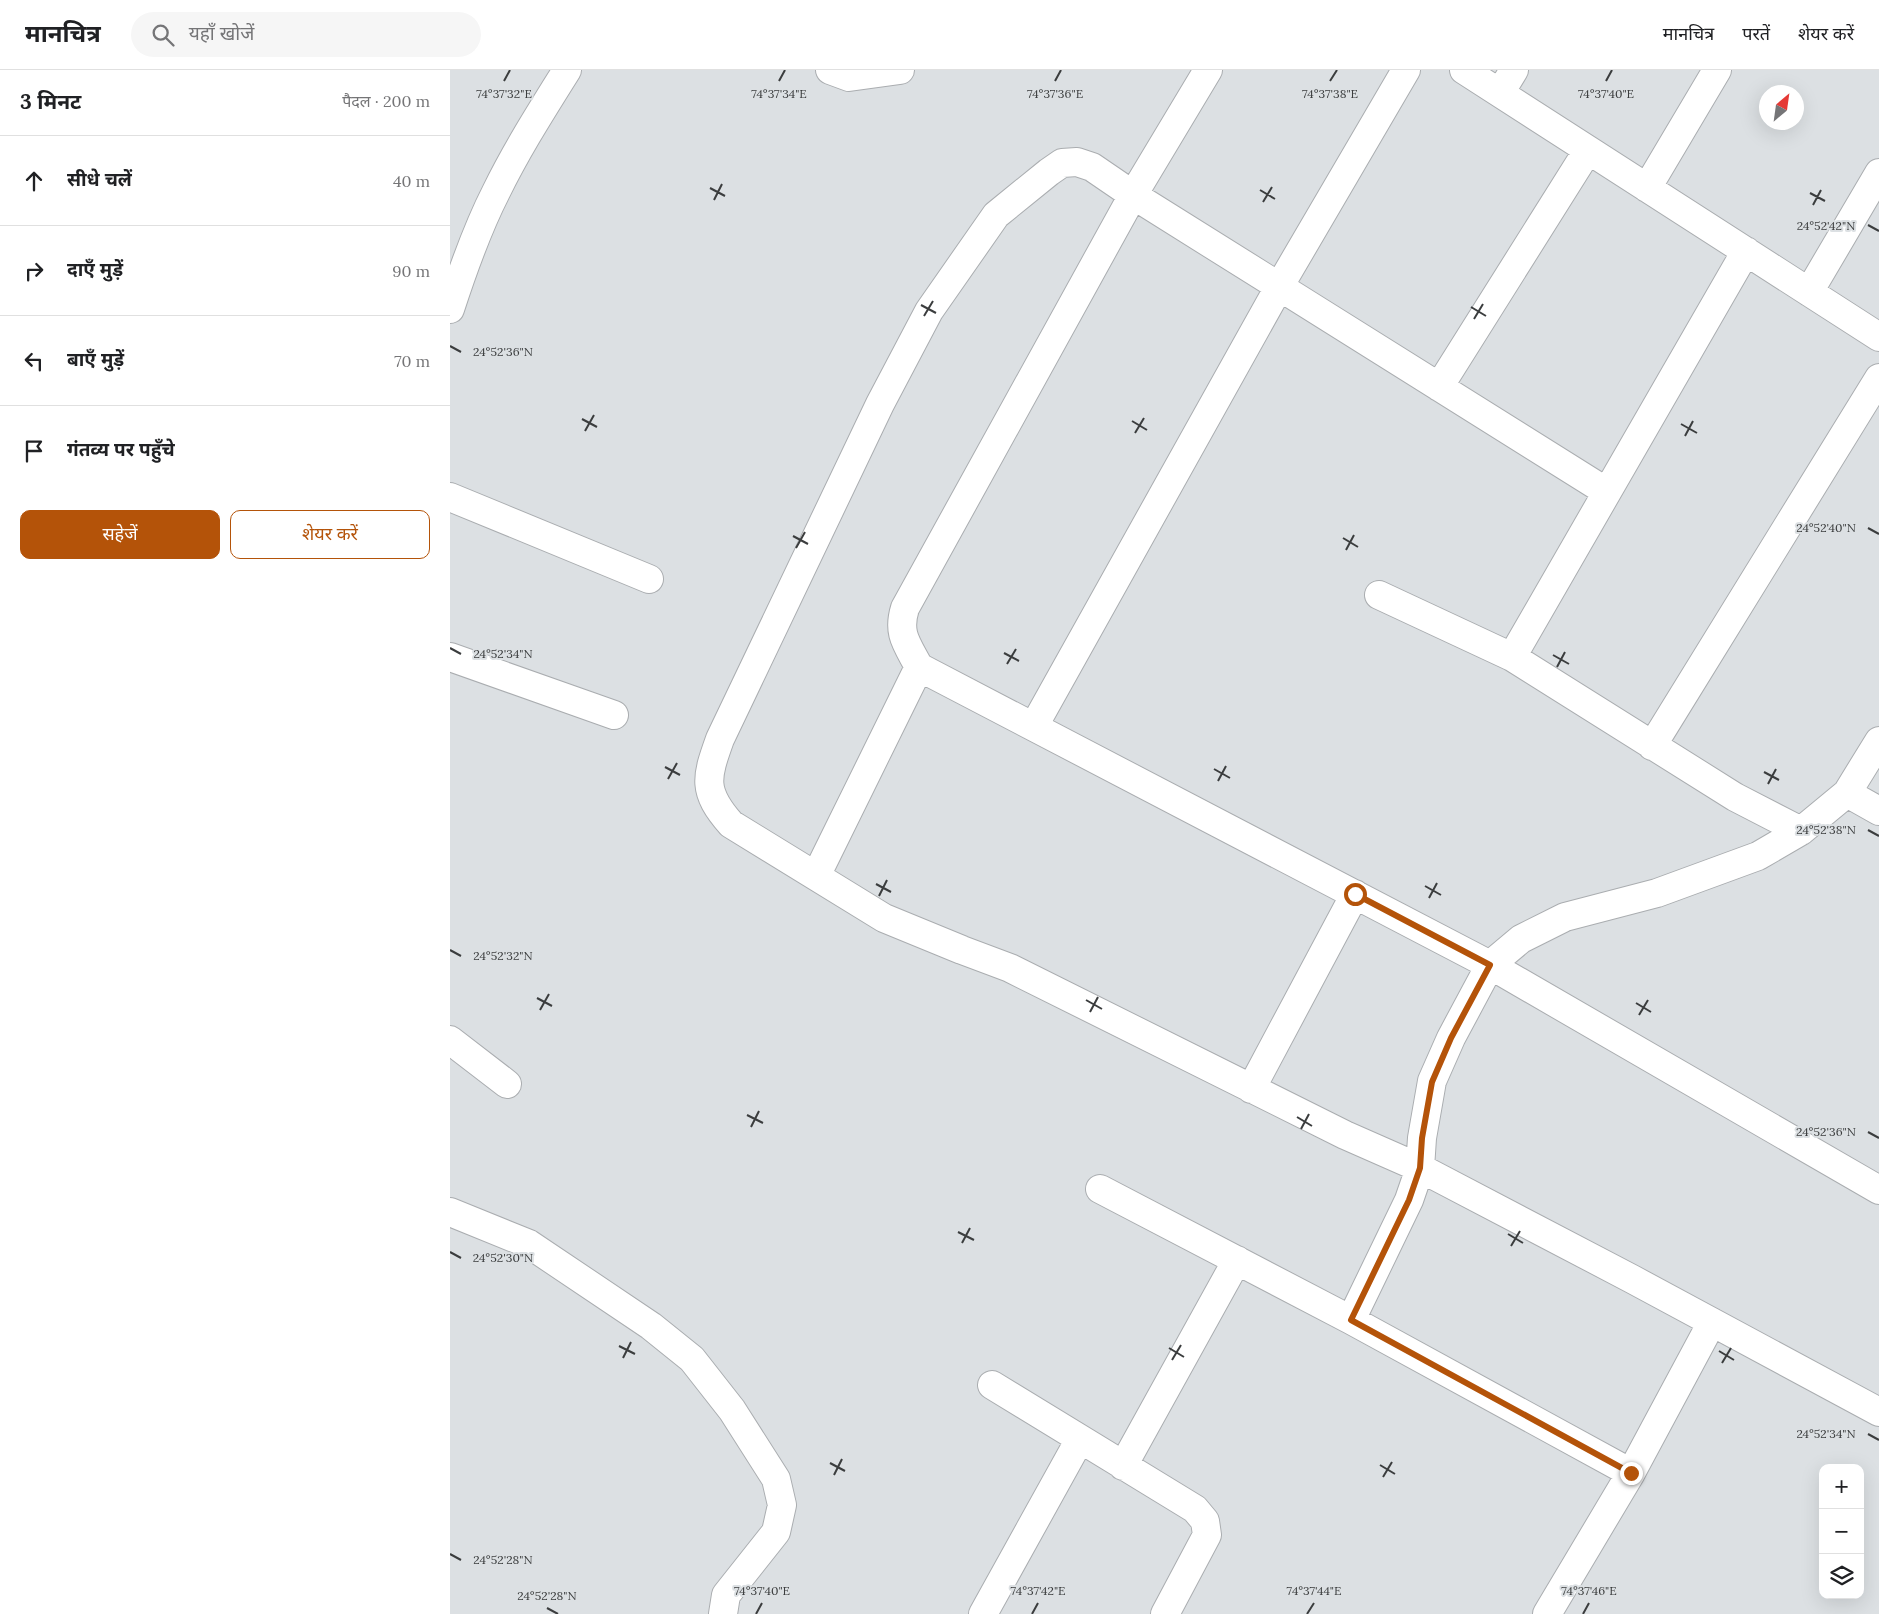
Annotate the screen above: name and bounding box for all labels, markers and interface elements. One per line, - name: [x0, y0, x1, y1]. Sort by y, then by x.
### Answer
- search box: [131, 12, 481, 57]
- text: मानचित्र: [25, 18, 101, 49]
- icon: search: [149, 21, 177, 49]
- text: यहाँ खोजें: [189, 21, 254, 45]
- text: मानचित्र: [1663, 22, 1714, 45]
- text: परतें: [1742, 22, 1770, 45]
- text: शेयर करें: [1798, 22, 1854, 45]
- north arrow: [1759, 85, 1804, 130]
- text: 74°37'32"E: [476, 86, 532, 101]
- text: 74°37'34"E: [751, 86, 807, 101]
- text: 74°37'36"E: [1027, 86, 1083, 101]
- text: 74°37'38"E: [1302, 86, 1358, 101]
- text: 74°37'40"E: [1578, 86, 1634, 101]
- text: 3 मिनट: [20, 88, 81, 115]
- text: पैदल · 200 m: [342, 91, 430, 111]
- icon: ahead: [20, 167, 48, 195]
- text: सीधे चलें: [67, 167, 132, 191]
- text: 40 m: [393, 171, 430, 191]
- text: 24°52'42"N: [1797, 218, 1855, 233]
- icon: right: [20, 257, 48, 285]
- text: दाएँ मुड़ें: [67, 257, 123, 281]
- text: 90 m: [392, 261, 430, 281]
- text: 24°52'36"N: [473, 344, 533, 359]
- icon: left: [20, 347, 48, 375]
- text: बाएँ मुड़ें: [67, 347, 124, 371]
- text: 70 m: [394, 351, 430, 371]
- icon: arrive: [20, 437, 48, 465]
- text: गंतव्य पर पहुँचे: [67, 437, 175, 461]
- button: सहेजें: [20, 510, 220, 559]
- button: शेयर करें: [230, 510, 430, 559]
- text: 24°52'40"N: [1796, 520, 1856, 535]
- text: 24°52'34"N: [473, 646, 533, 661]
- text: 24°52'38"N: [1796, 822, 1856, 837]
- route start: [1344, 883, 1367, 906]
- text: 24°52'32"N: [473, 948, 533, 963]
- text: 24°52'36"N: [1796, 1124, 1856, 1139]
- text: 24°52'30"N: [473, 1250, 533, 1265]
- text: 24°52'34"N: [1796, 1426, 1856, 1441]
- route end: [1620, 1462, 1643, 1485]
- map controls: [1819, 1464, 1864, 1599]
- button: +: [1819, 1464, 1864, 1509]
- button: −: [1819, 1509, 1864, 1554]
- text: 24°52'28"N: [473, 1552, 533, 1567]
- button: layers: [1819, 1554, 1864, 1599]
- text: 74°37'40"E: [734, 1583, 790, 1598]
- text: 74°37'42"E: [1010, 1583, 1066, 1598]
- text: 74°37'44"E: [1287, 1583, 1341, 1598]
- text: 74°37'46"E: [1561, 1583, 1617, 1598]
- text: 24°52'28"N: [517, 1588, 577, 1603]

